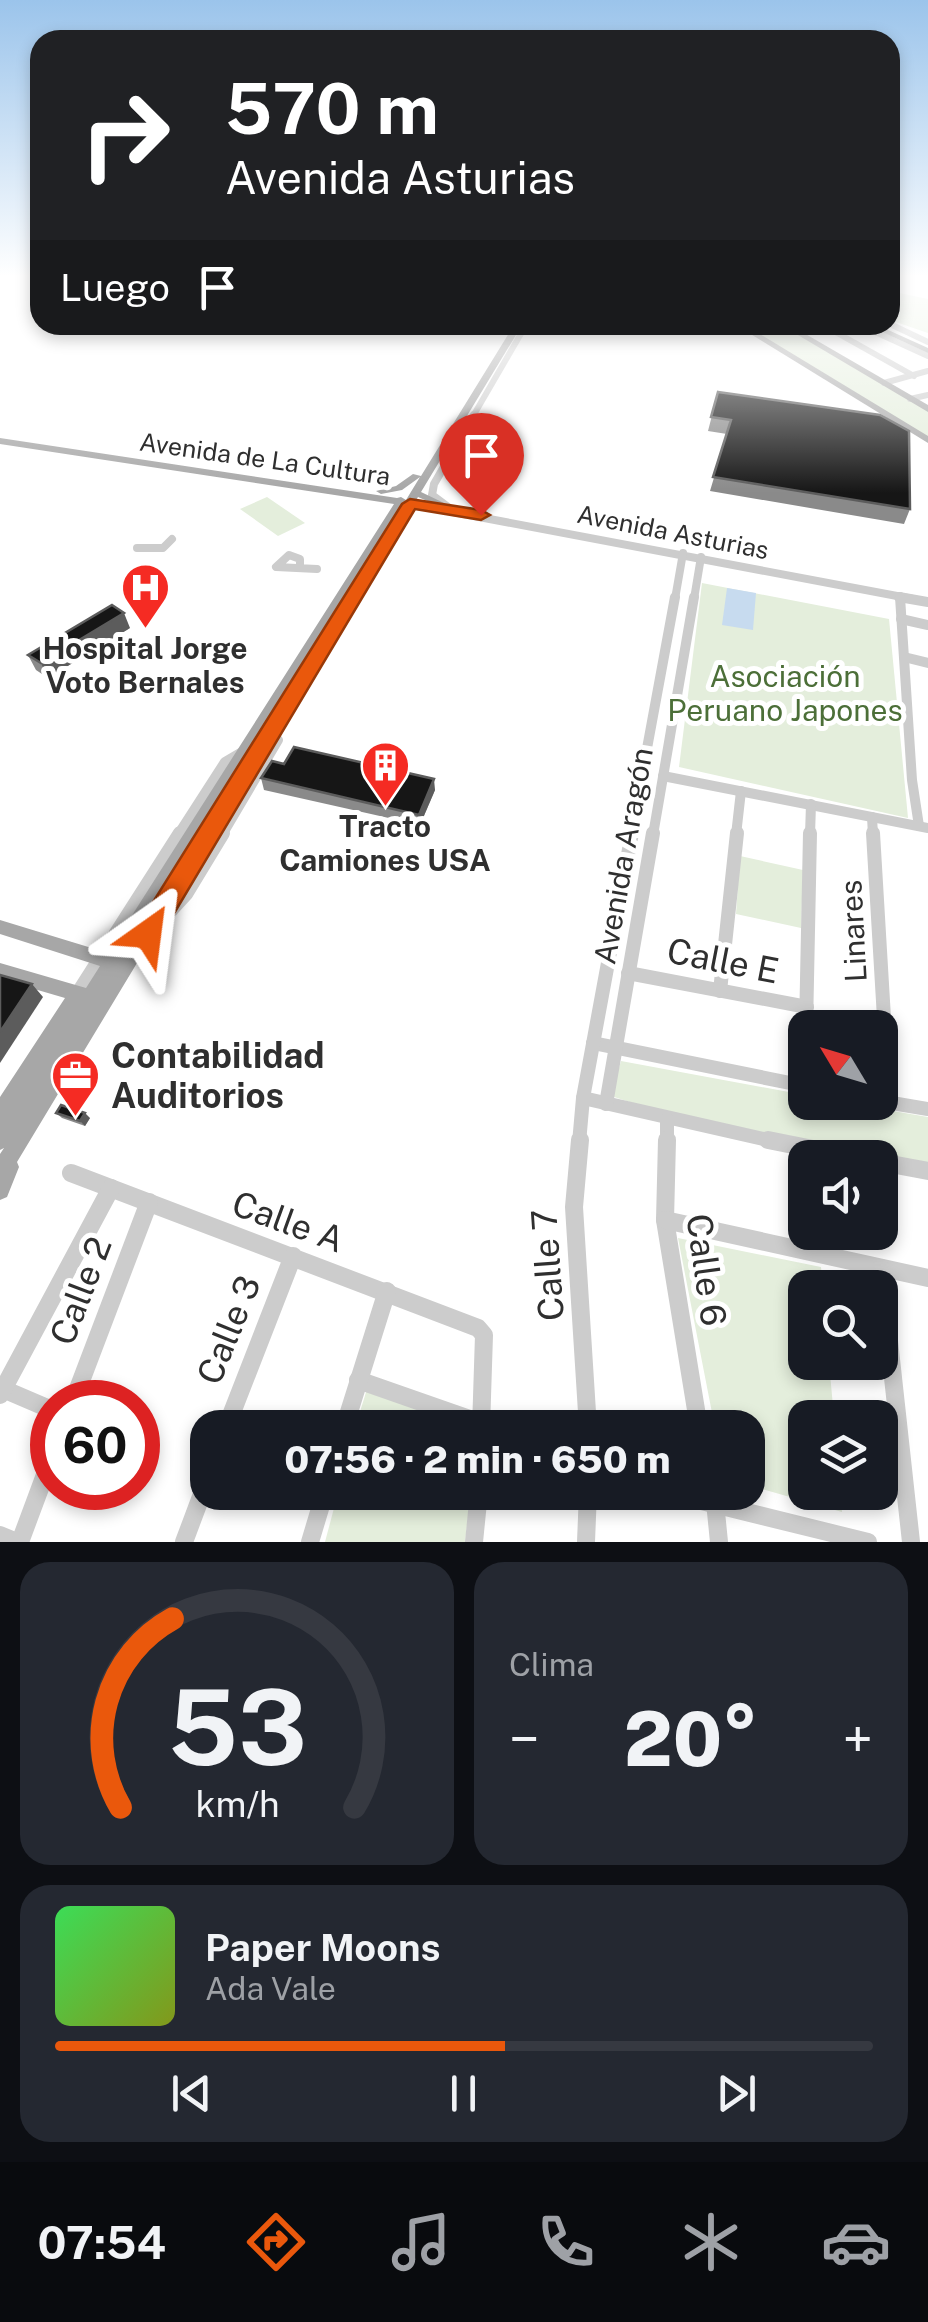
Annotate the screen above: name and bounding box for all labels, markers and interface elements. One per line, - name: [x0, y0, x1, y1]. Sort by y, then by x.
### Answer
- text: 570 m: [225, 67, 439, 150]
- icon: right: [60, 70, 190, 200]
- text: Avenida Asturias: [225, 151, 575, 204]
- icon: arrive: [190, 260, 245, 315]
- text: Luego: [60, 265, 170, 310]
- pin: [439, 413, 524, 516]
- street label: Avenida de La Cultura: [138, 427, 392, 491]
- icon: arrive: [454, 428, 509, 483]
- street label: Avenida Asturias: [575, 499, 771, 565]
- hospital icon: Hospital Jorge Voto Bernales: [119, 562, 171, 630]
- place label: Hospital Jorge Voto Bernales: [42, 630, 248, 700]
- park label: Asociación Peruano Japones: [667, 658, 903, 728]
- building icon: Tracto Camiones USA: [359, 740, 411, 808]
- street label: Avenida Aragón: [586, 745, 660, 967]
- place label: Tracto Camiones USA: [279, 808, 491, 878]
- street label: Linares: [832, 879, 874, 983]
- position arrow: [96, 882, 200, 986]
- street label: Calle E: [664, 930, 782, 991]
- north arrow: [788, 1010, 898, 1120]
- map controls: [788, 1010, 898, 1510]
- place label: Contabilidad Auditorios: [111, 1035, 325, 1116]
- office icon: Contabilidad Auditorios: [50, 1050, 102, 1118]
- button: sound: [788, 1140, 898, 1250]
- street label: Calle A: [227, 1182, 350, 1261]
- street label: Calle 7: [523, 1208, 572, 1322]
- street label: Calle 6: [678, 1211, 735, 1329]
- street label: Calle 2: [41, 1231, 120, 1350]
- street label: Calle 3: [188, 1270, 269, 1390]
- button: search: [788, 1270, 898, 1380]
- speed limit sign: 60: [30, 1380, 160, 1510]
- button: layers: [788, 1400, 898, 1510]
- text: 07:56 · 2 min · 650 m: [284, 1437, 671, 1482]
- text: Clima: [509, 1646, 594, 1683]
- text: 53: [167, 1666, 307, 1788]
- text: 20°: [624, 1695, 758, 1783]
- text: −: [509, 1707, 540, 1771]
- text: +: [842, 1707, 873, 1771]
- text: km/h: [195, 1783, 279, 1825]
- text: Paper Moons: [205, 1925, 440, 1970]
- text: Ada Vale: [205, 1970, 336, 2007]
- icon: previous: [164, 2066, 219, 2121]
- icon: pause: [436, 2066, 491, 2121]
- icon: next: [709, 2066, 764, 2121]
- icon: directions: [241, 2207, 311, 2277]
- icon: music: [386, 2207, 456, 2277]
- icon: phone: [531, 2207, 601, 2277]
- icon: climate: [676, 2207, 746, 2277]
- icon: car: [821, 2207, 891, 2277]
- text: 07:54: [37, 2216, 166, 2269]

